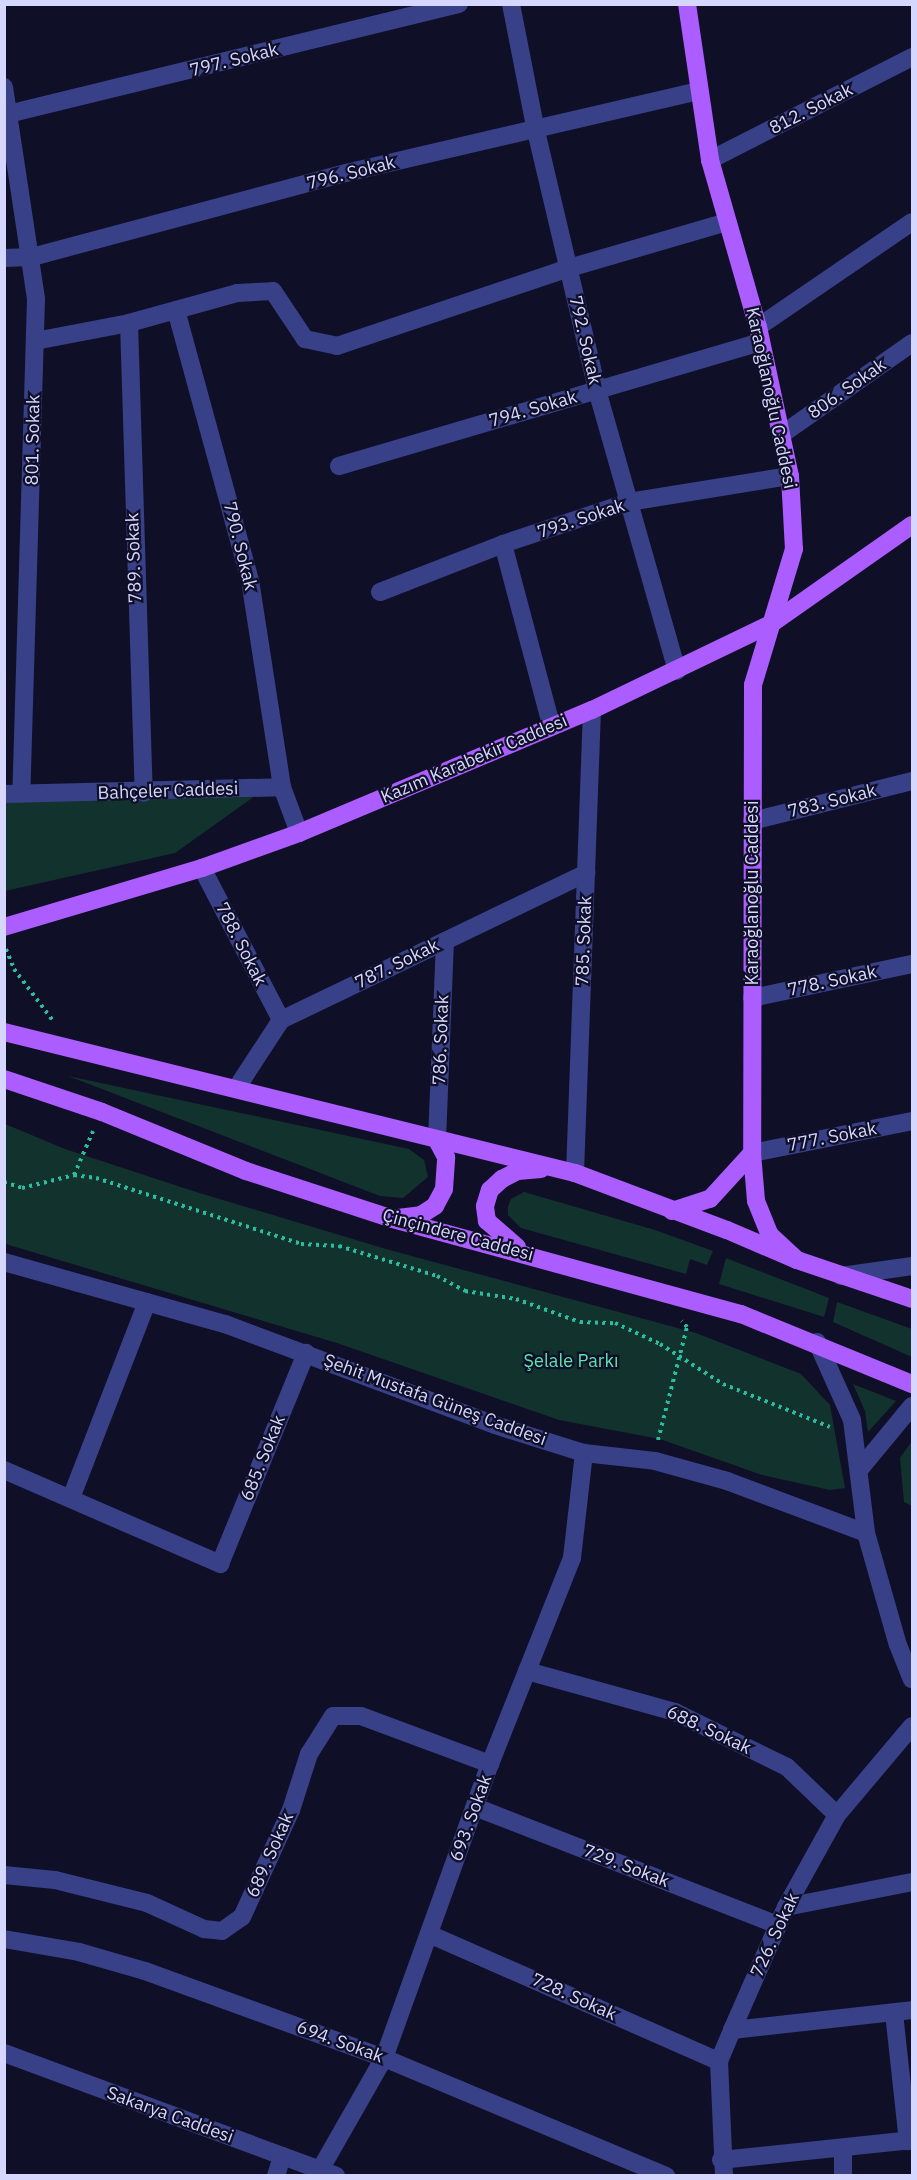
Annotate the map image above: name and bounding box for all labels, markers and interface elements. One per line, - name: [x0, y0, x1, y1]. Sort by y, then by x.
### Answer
- street label: 797. Sokak: [187, 39, 281, 81]
- street label: 812. Sokak: [766, 79, 856, 139]
- street label: 796. Sokak: [304, 152, 398, 194]
- street label: 792. Sokak: [564, 293, 606, 387]
- street label: Karaoğlanoğlu Caddesi: [741, 305, 801, 491]
- street label: 806. Sokak: [804, 354, 890, 424]
- street label: 794. Sokak: [486, 386, 580, 432]
- street label: 801. Sokak: [21, 395, 45, 485]
- street label: 793. Sokak: [535, 495, 627, 543]
- street label: 790. Sokak: [219, 499, 261, 593]
- street label: 789. Sokak: [122, 512, 146, 604]
- street label: Kazım Karabekir Caddesi: [378, 710, 570, 808]
- street label: Bahçeler Caddesi: [97, 778, 239, 804]
- street label: 783. Sokak: [785, 780, 879, 822]
- street label: Karaoğlanoğlu Caddesi: [741, 800, 763, 986]
- street label: 785. Sokak: [572, 895, 596, 987]
- street label: 788. Sokak: [211, 899, 271, 989]
- street label: 787. Sokak: [352, 934, 442, 994]
- street label: 778. Sokak: [785, 961, 879, 1001]
- street label: 786. Sokak: [429, 994, 453, 1086]
- street label: 777. Sokak: [785, 1118, 879, 1156]
- street label: Çinçindere Caddesi: [380, 1204, 536, 1266]
- street label: Şehit Mustafa Güneş Caddesi: [321, 1350, 549, 1450]
- park label: Şelale Parkı: [524, 1350, 618, 1372]
- street label: 685. Sokak: [236, 1412, 290, 1504]
- street label: 688. Sokak: [663, 1701, 755, 1759]
- street label: 693. Sokak: [445, 1772, 497, 1864]
- street label: 689. Sokak: [242, 1809, 298, 1901]
- street label: 729. Sokak: [580, 1840, 672, 1892]
- street label: 726. Sokak: [746, 1889, 804, 1981]
- street label: 728. Sokak: [528, 1969, 620, 2025]
- street label: 694. Sokak: [294, 2016, 386, 2068]
- street label: Sakarya Caddesi: [104, 2082, 236, 2148]

